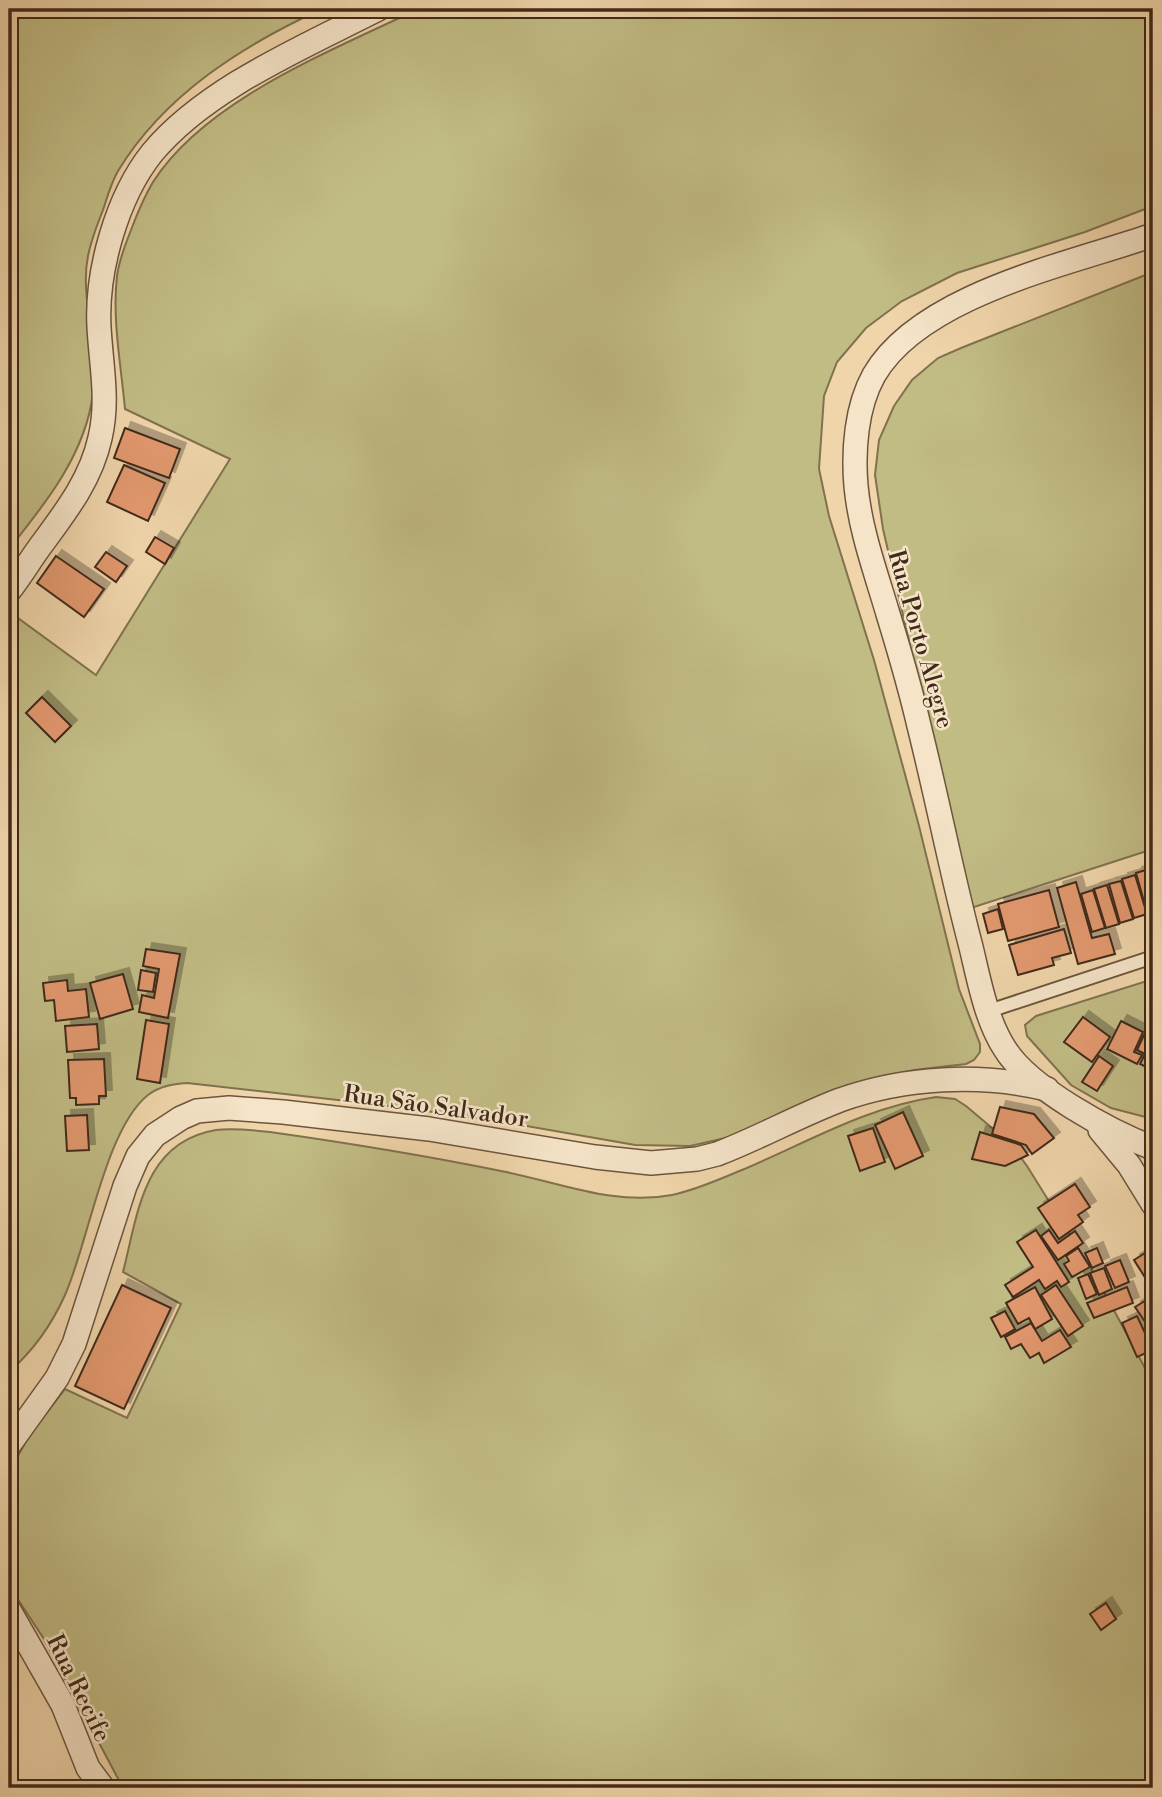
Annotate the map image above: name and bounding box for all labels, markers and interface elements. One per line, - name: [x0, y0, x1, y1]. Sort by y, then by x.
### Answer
- street label: Rua Porto Alegre: [880, 547, 960, 732]
- street label: Rua São Salvador: [341, 1079, 530, 1135]
- street label: Rua Recife: [39, 1630, 117, 1747]

